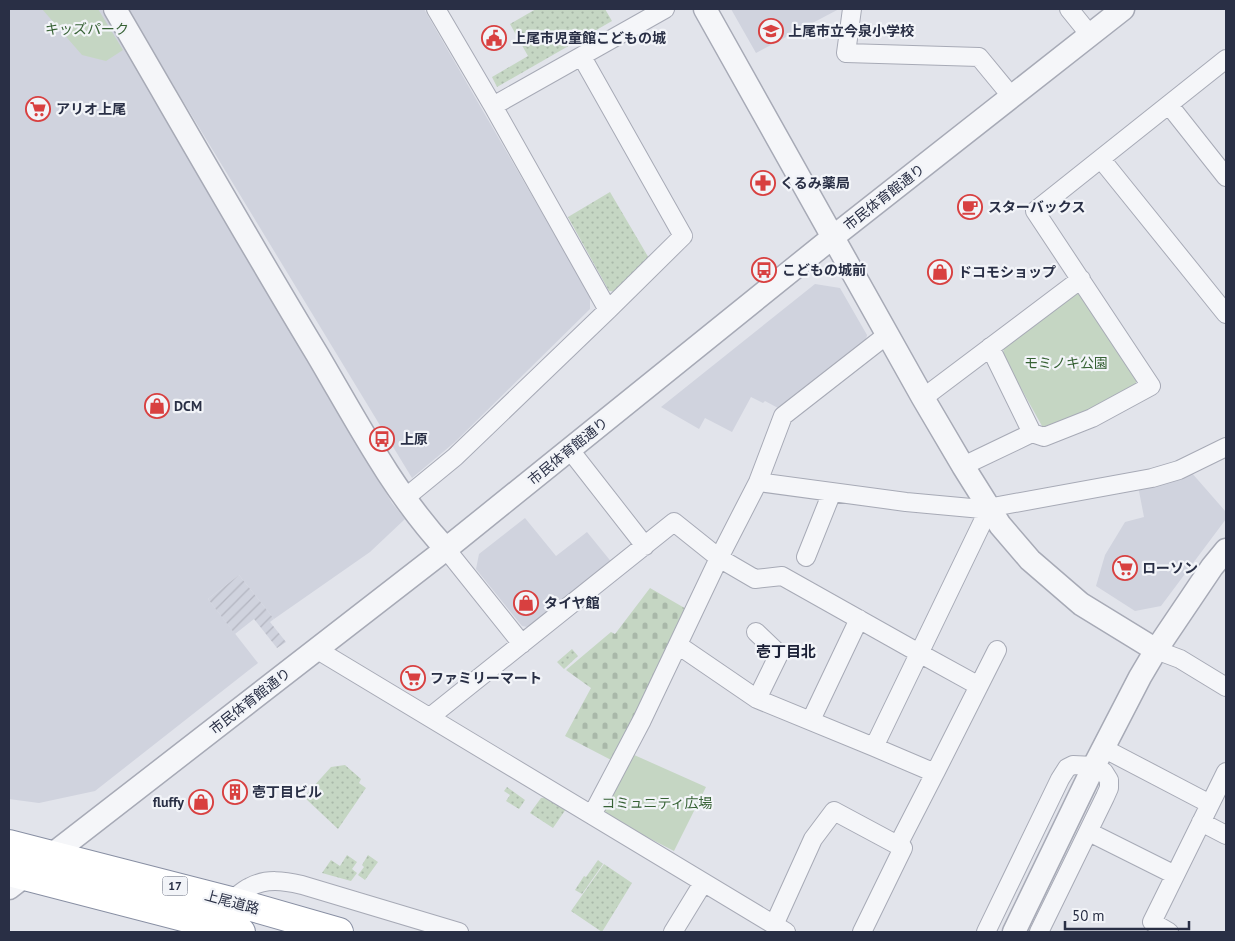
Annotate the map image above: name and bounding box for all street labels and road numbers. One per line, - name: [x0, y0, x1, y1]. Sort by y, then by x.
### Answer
- street label: 市民体育館通り: [840, 160, 928, 234]
- street label: 市民体育館通り: [524, 413, 612, 489]
- street label: 市民体育館通り: [206, 664, 294, 738]
- road number: 17: [162, 876, 188, 896]
- street label: 上尾道路: [203, 886, 261, 918]

